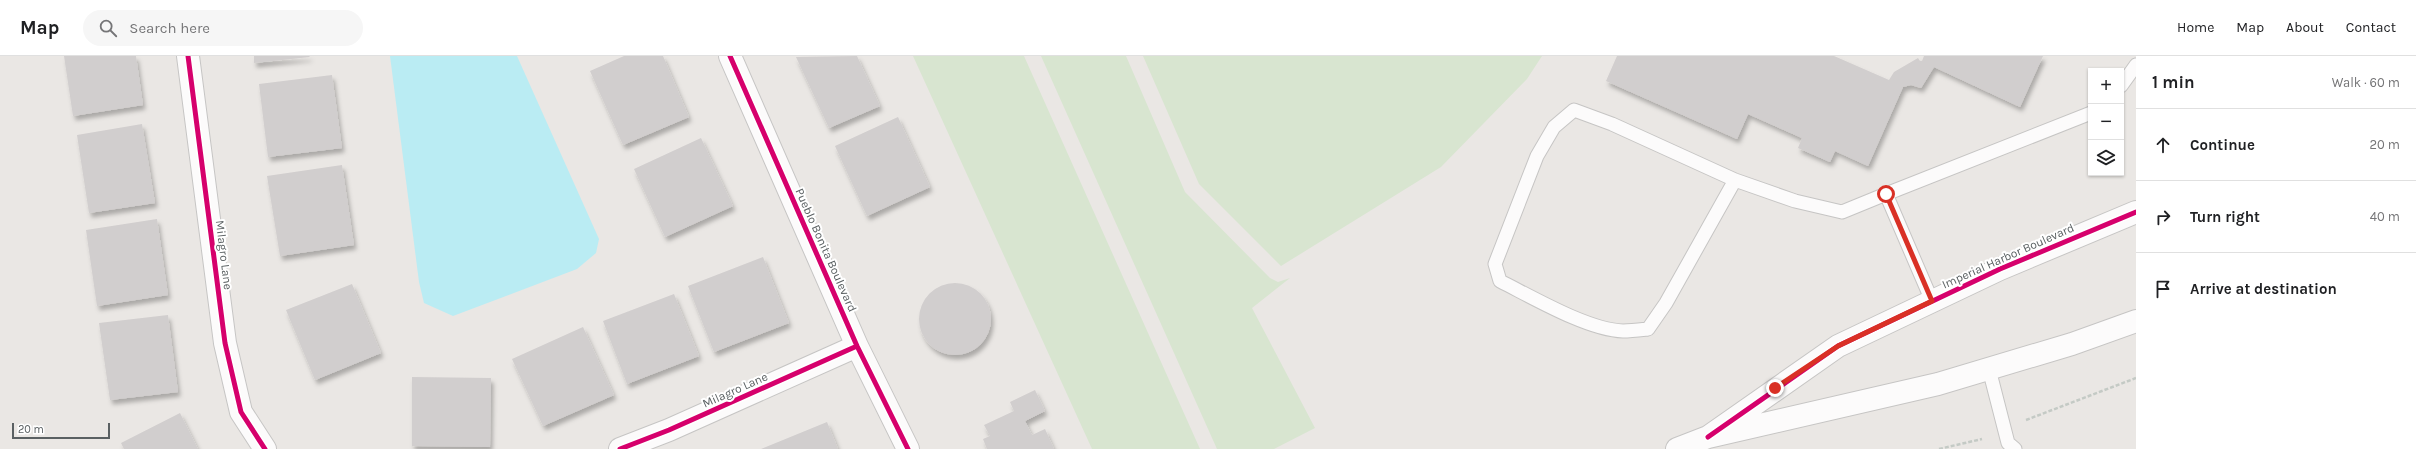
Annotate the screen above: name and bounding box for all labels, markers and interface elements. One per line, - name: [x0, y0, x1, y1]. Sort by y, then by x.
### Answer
- search box: [83, 10, 363, 46]
- text: Map: [20, 17, 59, 39]
- icon: search: [97, 17, 119, 39]
- text: Search here: [129, 19, 210, 37]
- text: Home: [2177, 19, 2214, 36]
- text: Map: [2236, 19, 2264, 36]
- text: About: [2286, 19, 2324, 36]
- text: Contact: [2346, 19, 2396, 36]
- map controls: [2088, 68, 2124, 176]
- button: +: [2088, 68, 2124, 104]
- text: 1 min: [2152, 72, 2195, 92]
- text: Walk · 60 m: [2332, 75, 2400, 90]
- button: −: [2088, 104, 2124, 140]
- icon: ahead: [2152, 134, 2174, 156]
- text: Continue: [2190, 136, 2255, 154]
- text: 20 m: [2370, 137, 2400, 152]
- button: layers: [2088, 140, 2124, 176]
- route start: [1877, 185, 1895, 203]
- street label: Pueblo Bonita Boulevard: [792, 186, 860, 314]
- icon: right: [2152, 206, 2174, 228]
- text: Turn right: [2190, 208, 2260, 226]
- text: 40 m: [2370, 209, 2400, 224]
- street label: Milagro Lane: [213, 219, 235, 291]
- street label: Imperial Harbor Boulevard: [1940, 220, 2076, 292]
- icon: arrive: [2152, 278, 2174, 300]
- text: Arrive at destination: [2190, 280, 2337, 298]
- street label: Milagro Lane: [700, 369, 770, 411]
- route end: [1766, 379, 1784, 397]
- scale bar: [12, 421, 110, 440]
- text: 20 m: [18, 423, 44, 436]

